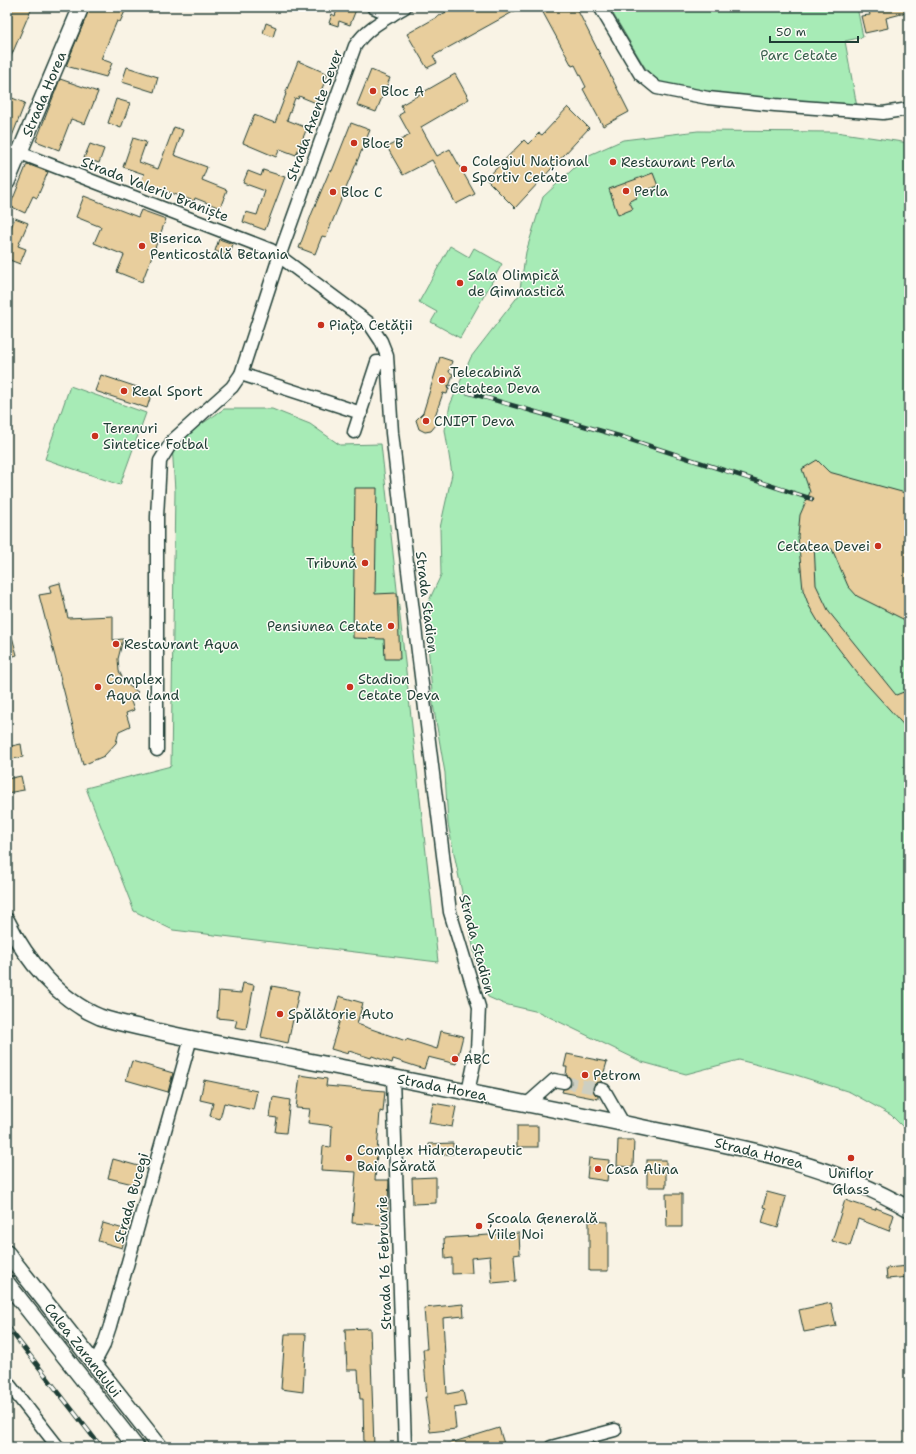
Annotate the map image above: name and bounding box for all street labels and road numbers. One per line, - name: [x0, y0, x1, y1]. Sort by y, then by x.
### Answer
- street label: Strada Axente Sever: [282, 46, 346, 183]
- street label: Strada Horea: [18, 48, 70, 139]
- street label: Strada Valeriu Braniște: [78, 153, 231, 226]
- street label: Strada Stadion: [412, 550, 442, 654]
- street label: Strada Stadion: [455, 892, 499, 996]
- street label: Strada Horea: [396, 1069, 489, 1105]
- street label: Strada Horea: [713, 1133, 806, 1173]
- street label: Strada Bucegi: [109, 1151, 153, 1245]
- street label: Strada 16 Februarie: [373, 1196, 395, 1330]
- street label: Calea Zarandului: [41, 1299, 125, 1401]

